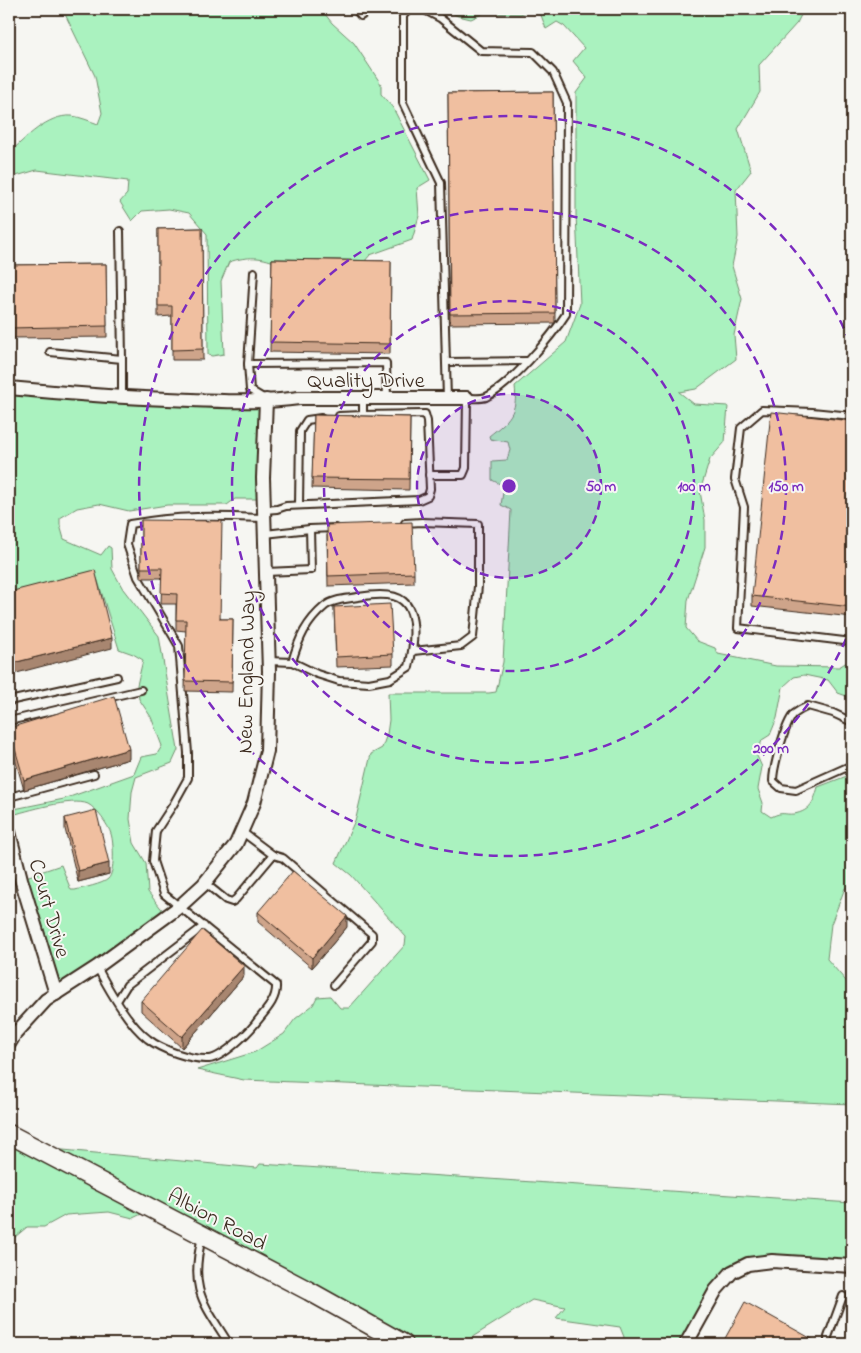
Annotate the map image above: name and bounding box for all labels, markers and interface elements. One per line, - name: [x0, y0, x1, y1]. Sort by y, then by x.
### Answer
- street label: Quality Drive: [307, 366, 425, 399]
- text: 50 m: [586, 476, 617, 498]
- text: 100 m: [677, 476, 711, 498]
- text: 150 m: [768, 476, 804, 498]
- centre of rings: [500, 477, 518, 495]
- street label: New England Way: [231, 590, 266, 754]
- text: 200 m: [752, 738, 789, 760]
- street label: Court Drive: [19, 856, 78, 962]
- street label: Albion Road: [161, 1181, 272, 1260]

